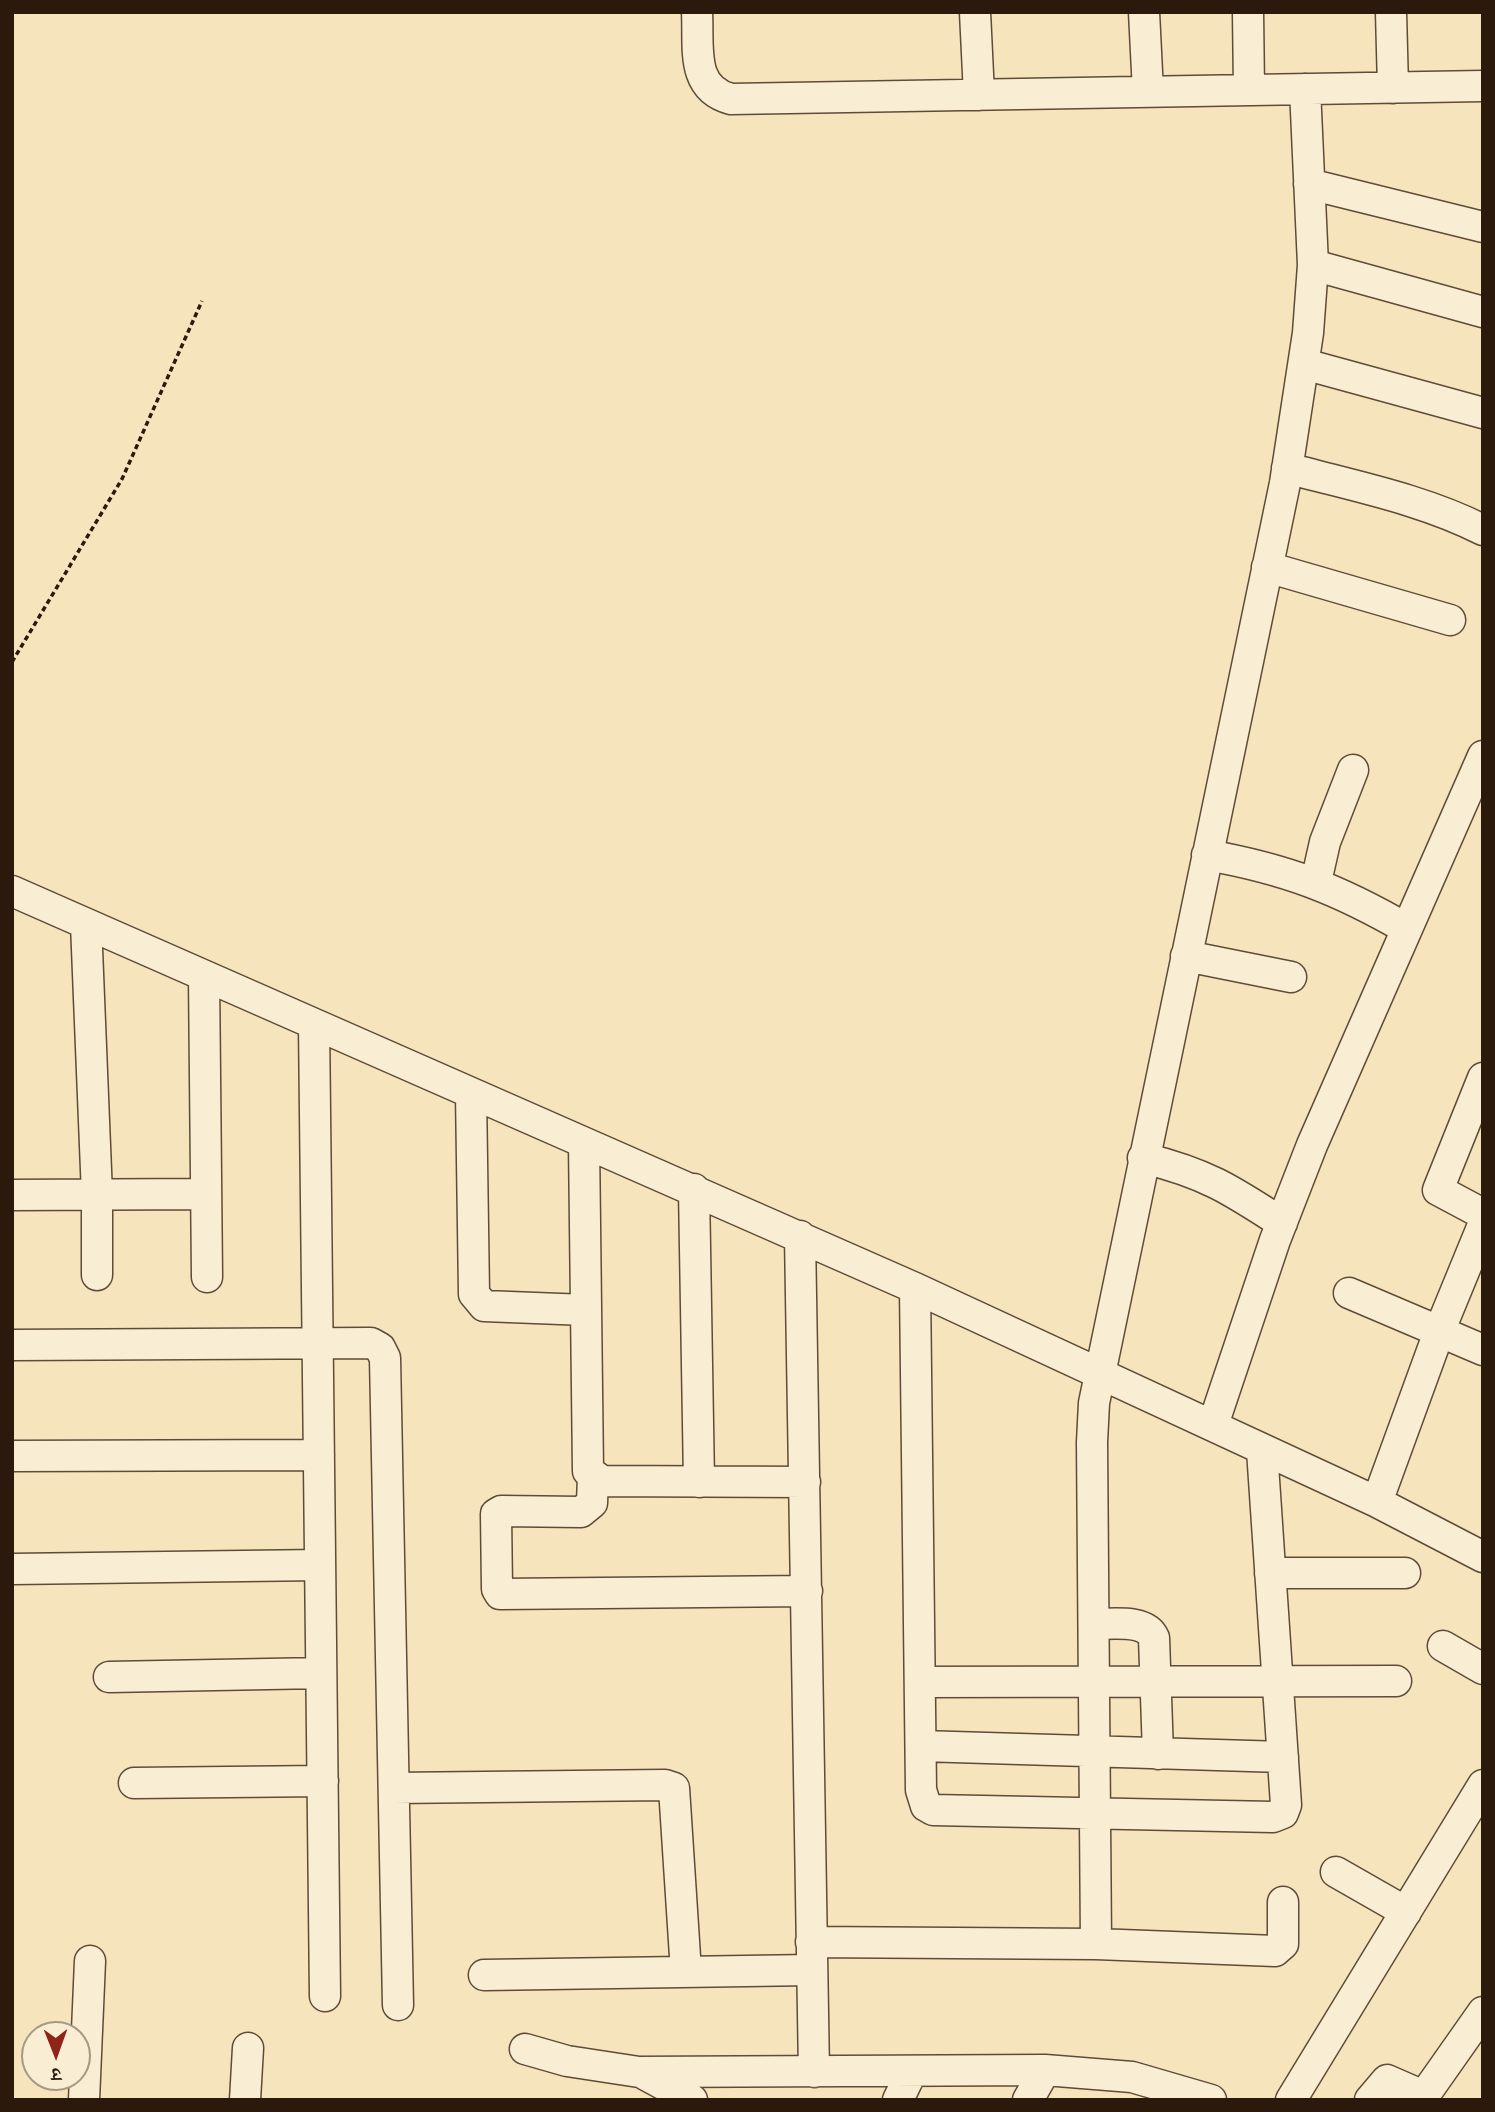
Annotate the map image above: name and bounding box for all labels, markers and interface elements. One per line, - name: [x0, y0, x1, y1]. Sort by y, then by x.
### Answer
- north arrow: [21, 2021, 91, 2091]
- text: उ: [51, 2061, 61, 2089]

